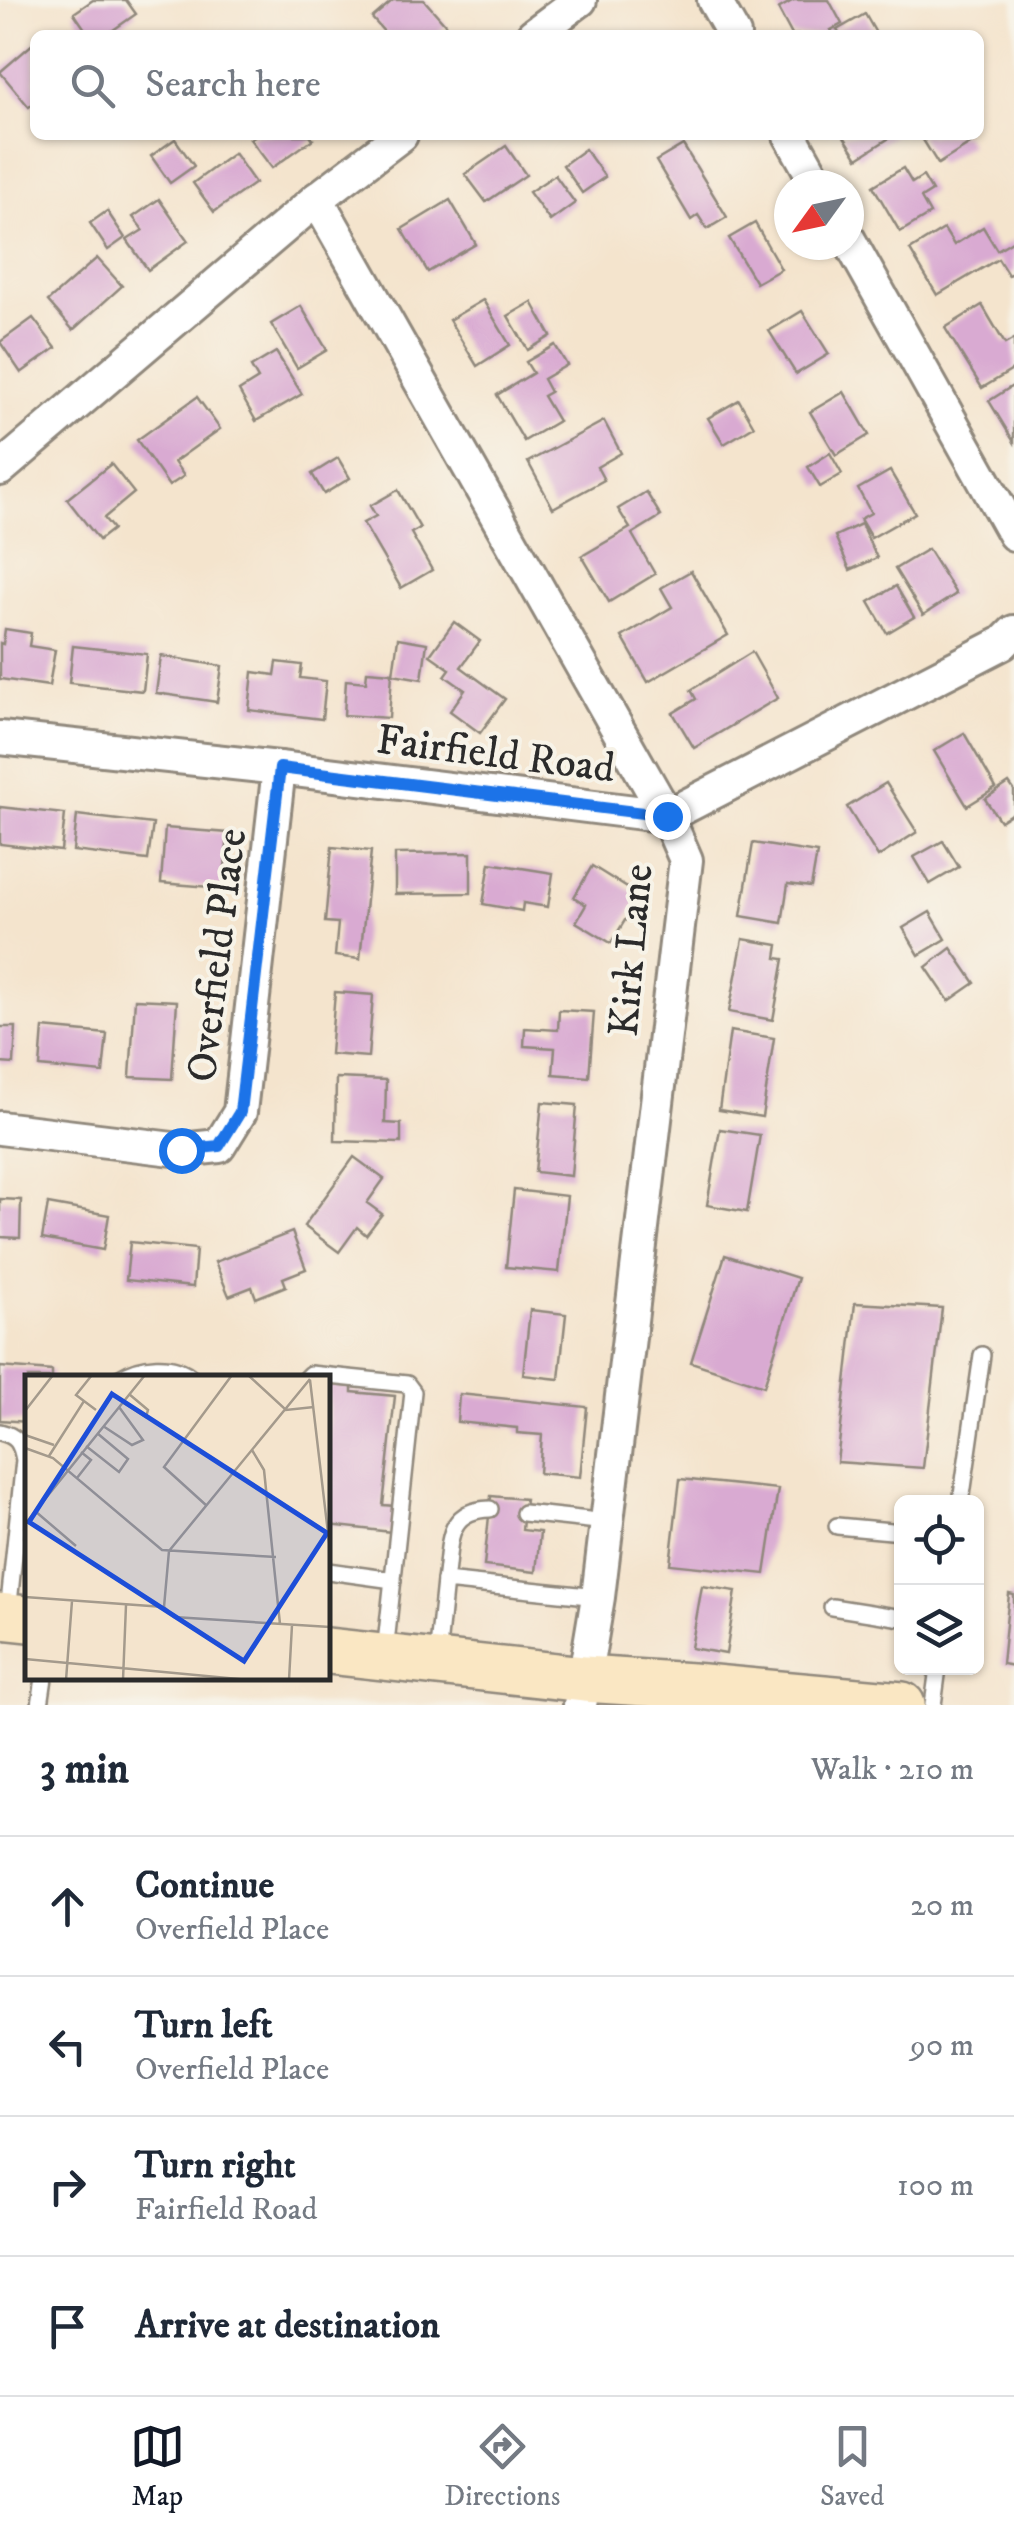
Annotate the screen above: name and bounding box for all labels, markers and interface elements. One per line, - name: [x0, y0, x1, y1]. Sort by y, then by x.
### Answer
- search box: [30, 30, 984, 140]
- icon: search: [65, 58, 120, 113]
- text: Search here: [145, 61, 321, 109]
- north arrow: [774, 170, 864, 260]
- street label: Fairfield Road: [374, 715, 618, 795]
- route end: [645, 794, 691, 840]
- street label: Overfield Place: [177, 826, 259, 1085]
- street label: Kirk Lane: [599, 862, 665, 1039]
- route start: [159, 1128, 205, 1174]
- inset map: [25, 1375, 330, 1680]
- map controls: [894, 1495, 984, 1675]
- button: locate: [894, 1495, 984, 1585]
- button: layers: [894, 1585, 984, 1675]
- text: 3 min: [40, 1744, 129, 1796]
- text: Walk · 210 m: [811, 1750, 974, 1790]
- text: Continue: [135, 1862, 274, 1910]
- icon: ahead: [40, 1879, 95, 1934]
- text: 20 m: [910, 1886, 974, 1926]
- text: Overfield Place: [135, 1910, 329, 1950]
- text: Turn left: [135, 2002, 273, 2050]
- icon: left: [40, 2019, 95, 2074]
- text: 90 m: [910, 2026, 974, 2066]
- text: Overfield Place: [135, 2050, 329, 2090]
- text: Turn right: [135, 2142, 296, 2190]
- icon: right: [40, 2159, 95, 2214]
- text: 100 m: [897, 2166, 974, 2206]
- text: Fairfield Road: [135, 2190, 317, 2230]
- icon: arrive: [40, 2299, 95, 2354]
- text: Arrive at destination: [135, 2302, 440, 2350]
- tab: Map: [130, 2419, 185, 2514]
- tab: Directions: [444, 2419, 560, 2514]
- tab: Saved: [820, 2419, 884, 2514]

